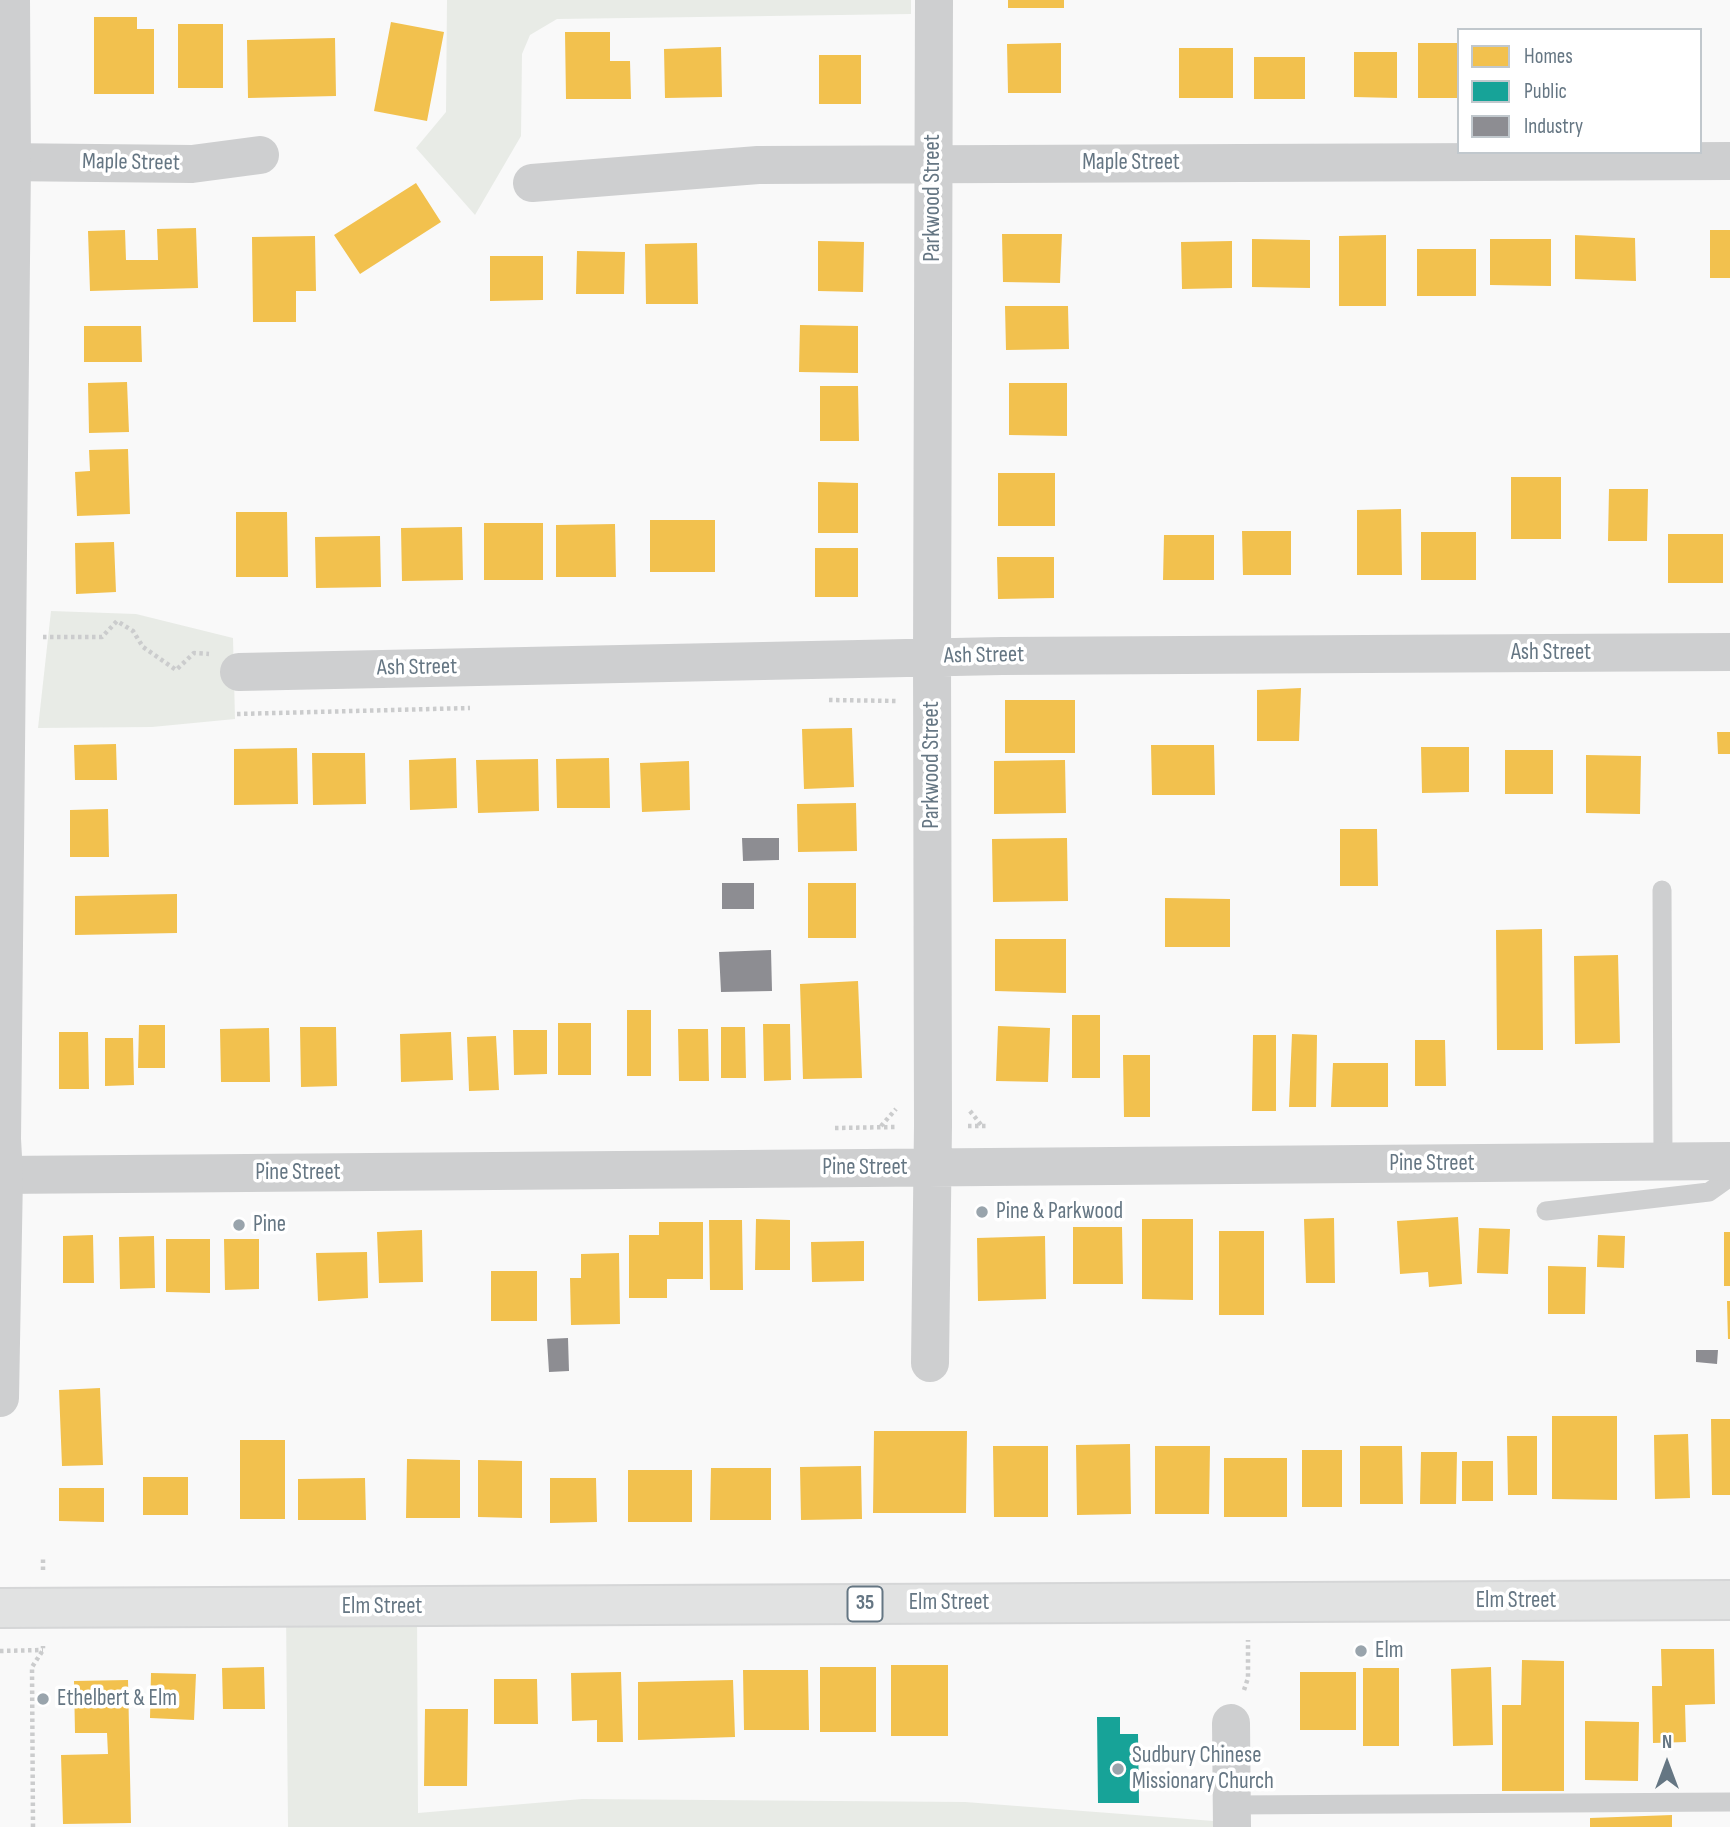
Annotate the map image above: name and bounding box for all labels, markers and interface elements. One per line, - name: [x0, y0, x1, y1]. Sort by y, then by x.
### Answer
- legend: [1457, 28, 1702, 154]
- text: Homes: [1524, 44, 1573, 69]
- text: Public: [1524, 79, 1567, 104]
- text: Industry: [1524, 114, 1583, 139]
- street label: Parkwood Street: [919, 134, 947, 262]
- street label: Maple Street: [82, 148, 180, 178]
- street label: Maple Street: [1082, 149, 1180, 177]
- street label: Ash Street: [1511, 639, 1591, 667]
- street label: Ash Street: [944, 642, 1024, 670]
- street label: Ash Street: [377, 654, 457, 682]
- street label: Parkwood Street: [918, 701, 946, 829]
- street label: Pine Street: [1389, 1150, 1475, 1178]
- street label: Pine Street: [822, 1154, 908, 1182]
- street label: Pine Street: [255, 1159, 341, 1187]
- place label: Pine & Parkwood: [996, 1198, 1123, 1226]
- marker: Pine & Parkwood: [974, 1204, 990, 1220]
- place label: Pine: [253, 1211, 286, 1239]
- marker: Pine: [231, 1217, 247, 1233]
- road number: 35: [848, 1586, 882, 1622]
- street label: Elm Street: [1476, 1587, 1556, 1615]
- street label: Elm Street: [909, 1589, 989, 1617]
- street label: Elm Street: [342, 1593, 422, 1621]
- place label: Elm: [1375, 1637, 1404, 1665]
- marker: Elm: [1353, 1643, 1369, 1659]
- place label: Ethelbert & Elm: [57, 1685, 177, 1713]
- marker: Ethelbert & Elm: [35, 1691, 51, 1707]
- north arrow: [1632, 1729, 1702, 1799]
- text: N: [1662, 1731, 1672, 1754]
- place label: Sudbury Chinese Missionary Church: [1132, 1742, 1274, 1796]
- marker: Sudbury Chinese Missionary Church: [1110, 1761, 1126, 1777]

